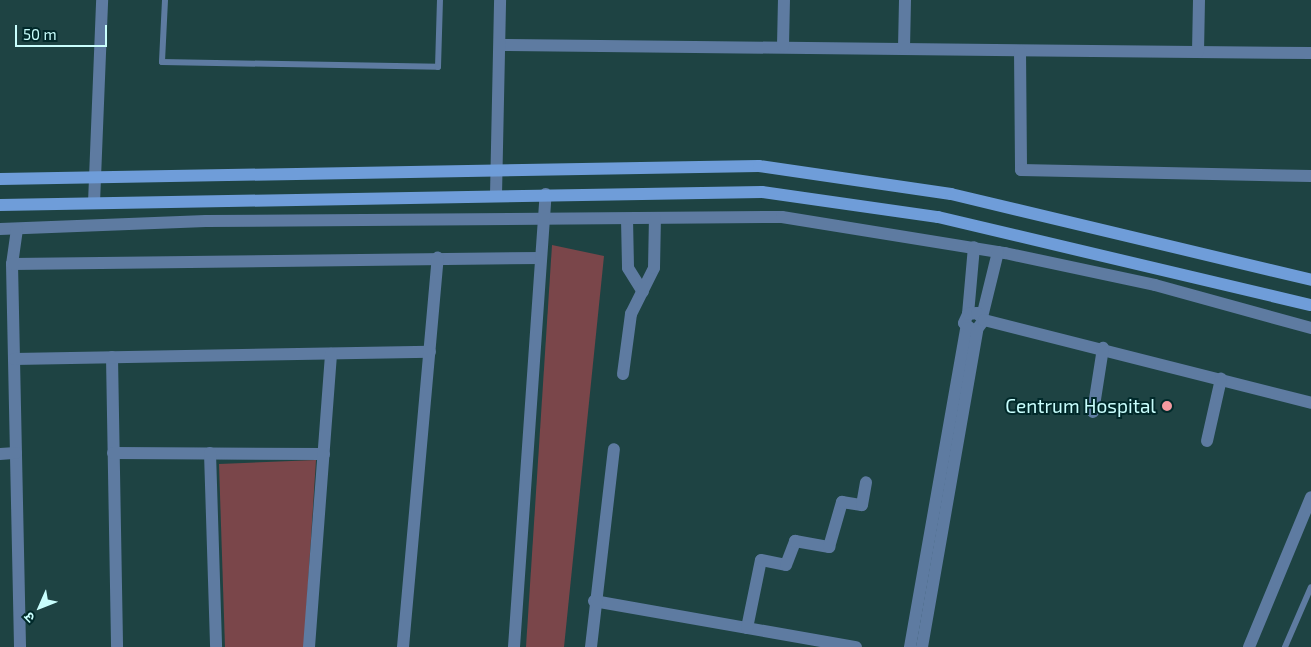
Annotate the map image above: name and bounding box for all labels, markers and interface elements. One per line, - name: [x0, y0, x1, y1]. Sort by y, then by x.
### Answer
- scale bar: [18, 15, 110, 47]
- text: 50 m: [23, 25, 57, 43]
- place label: Centrum Hospital: [1005, 395, 1156, 417]
- marker: Centrum Hospital: [1160, 399, 1174, 413]
- north arrow: [15, 582, 65, 632]
- text: उ: [20, 609, 38, 627]

